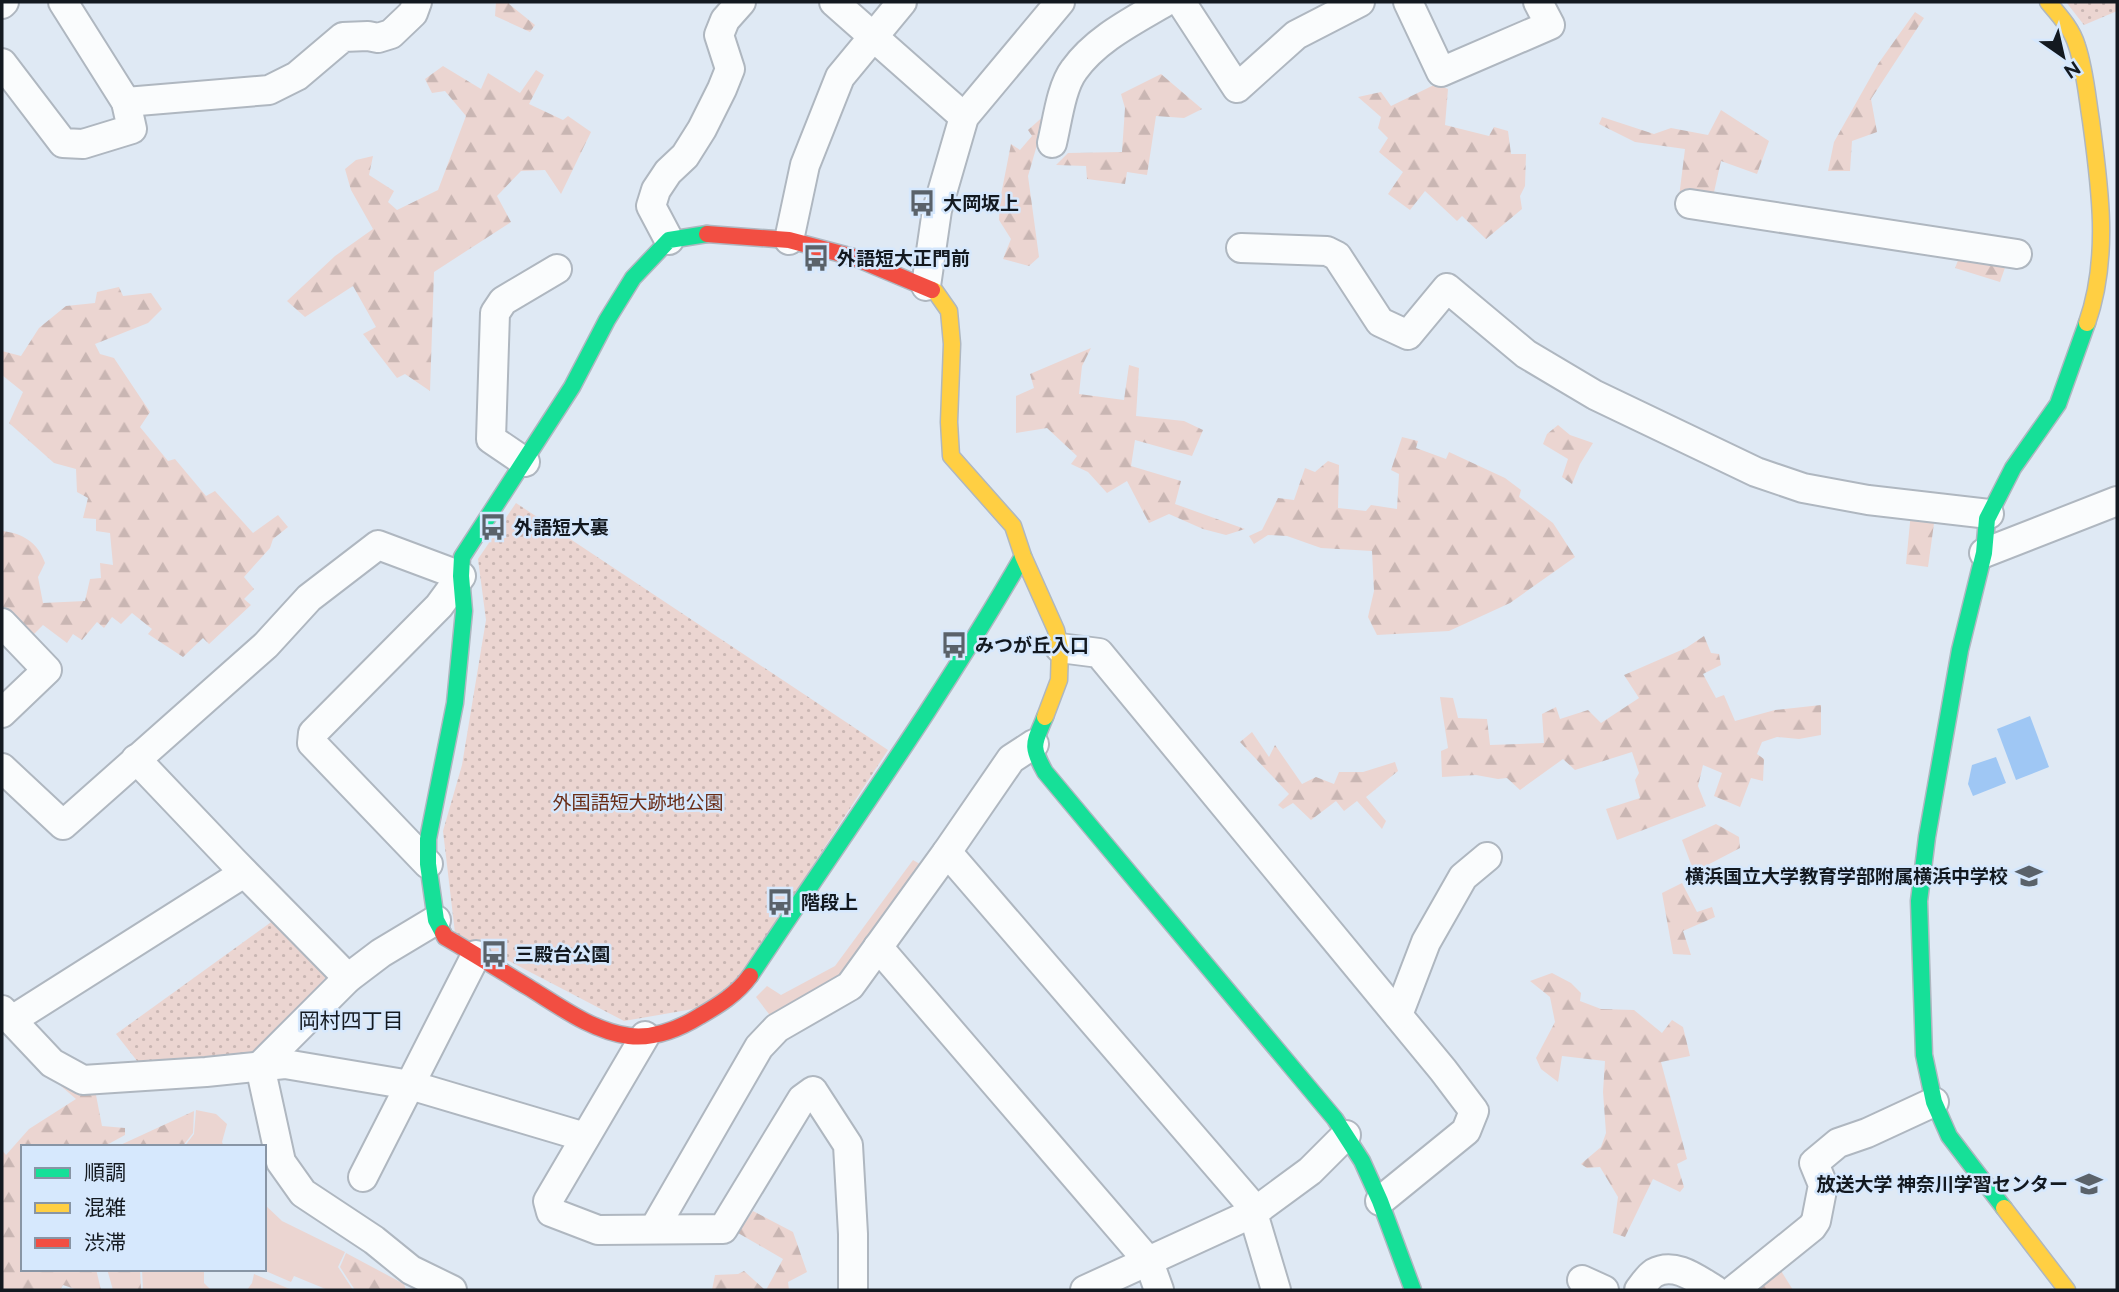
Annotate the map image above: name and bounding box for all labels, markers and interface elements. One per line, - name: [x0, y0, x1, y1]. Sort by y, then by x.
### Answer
- north arrow: [2028, 21, 2098, 91]
- text: N: [2060, 57, 2085, 83]
- bus stop icon: 大岡坂上: [907, 188, 937, 218]
- place label: 大岡坂上: [943, 192, 1019, 214]
- bus stop icon: 外語短大正門前: [801, 243, 831, 273]
- place label: 外語短大正門前: [837, 247, 970, 269]
- bus stop icon: 外語短大裏: [478, 512, 508, 542]
- place label: 外語短大裏: [514, 516, 609, 538]
- bus stop icon: みつが丘入口: [939, 630, 969, 660]
- place label: みつが丘入口: [975, 634, 1089, 656]
- park label: 外国語短大跡地公園: [552, 791, 724, 813]
- school or university icon: 横浜国立大学教育学部附属横浜中学校: [2014, 861, 2044, 891]
- place label: 横浜国立大学教育学部附属横浜中学校: [1685, 865, 2008, 887]
- bus stop icon: 階段上: [765, 887, 795, 917]
- place label: 階段上: [801, 891, 858, 913]
- bus stop icon: 三殿台公園: [479, 939, 509, 969]
- place label: 三殿台公園: [515, 943, 610, 965]
- district label: 岡村四丁目: [299, 1008, 404, 1033]
- legend: [21, 1145, 266, 1271]
- text: 順調: [84, 1160, 126, 1185]
- school or university icon: 放送大学 神奈川学習センター: [2074, 1169, 2104, 1199]
- place label: 放送大学 神奈川学習センター: [1816, 1173, 2068, 1195]
- text: 混雑: [84, 1195, 126, 1220]
- text: 渋滞: [84, 1230, 126, 1255]

